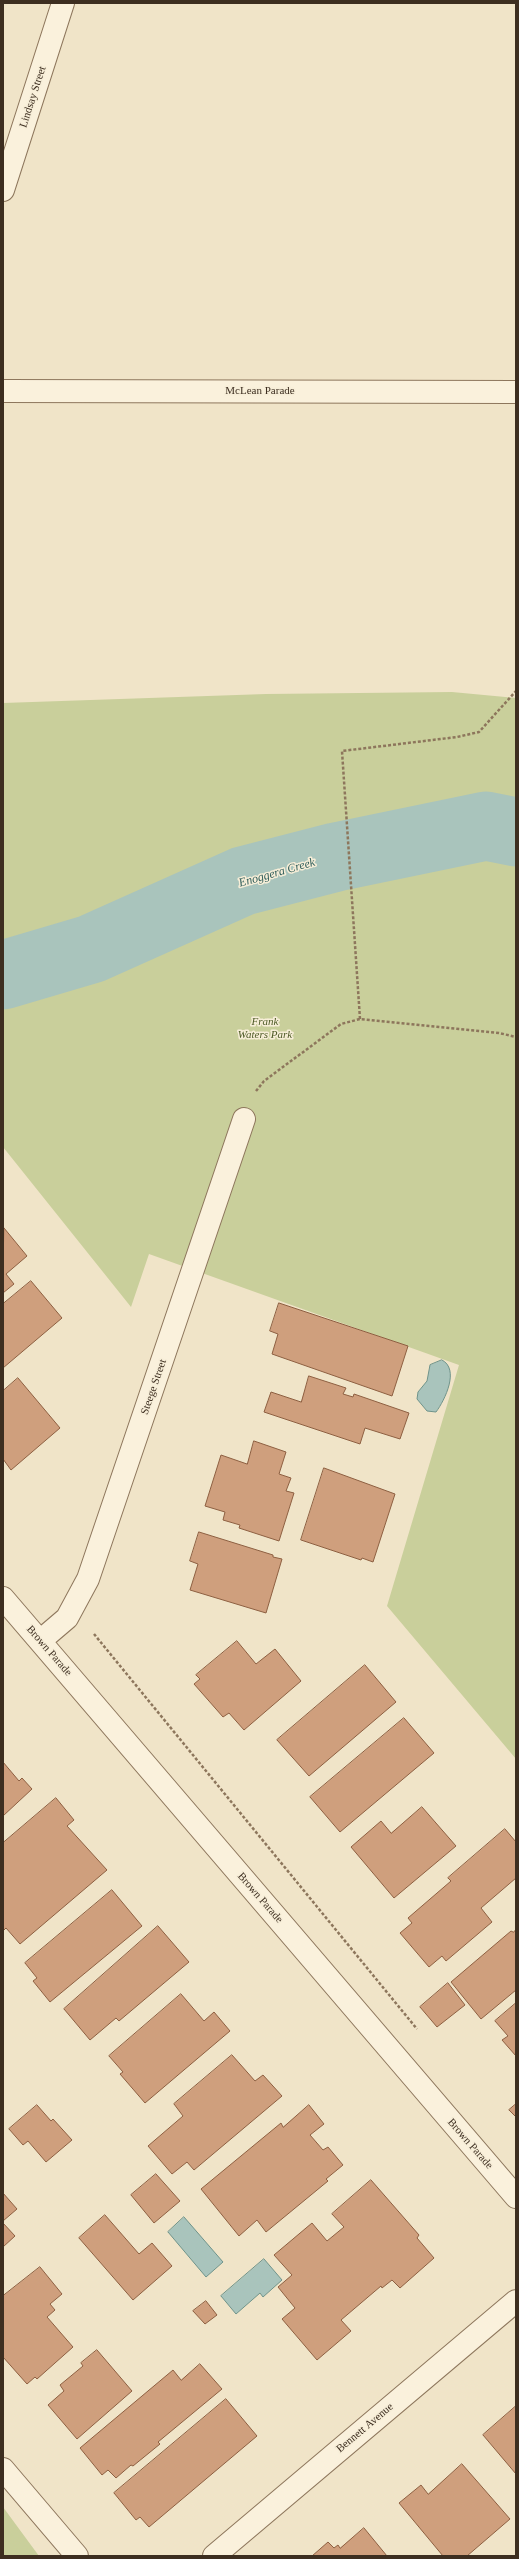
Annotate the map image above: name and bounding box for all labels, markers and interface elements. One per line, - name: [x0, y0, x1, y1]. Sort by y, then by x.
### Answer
- street label: Lindsay Street: [17, 65, 49, 129]
- street label: McLean Parade: [225, 384, 295, 398]
- water label: Enoggera Creek: [237, 855, 317, 891]
- park label: Frank Waters Park: [238, 1015, 292, 1041]
- street label: Steege Street: [138, 1358, 170, 1416]
- street label: Brown Parade: [23, 1623, 75, 1679]
- street label: Brown Parade: [234, 1870, 286, 1926]
- street label: Brown Parade: [444, 2116, 496, 2172]
- street label: Bennett Avenue: [334, 2400, 396, 2456]

